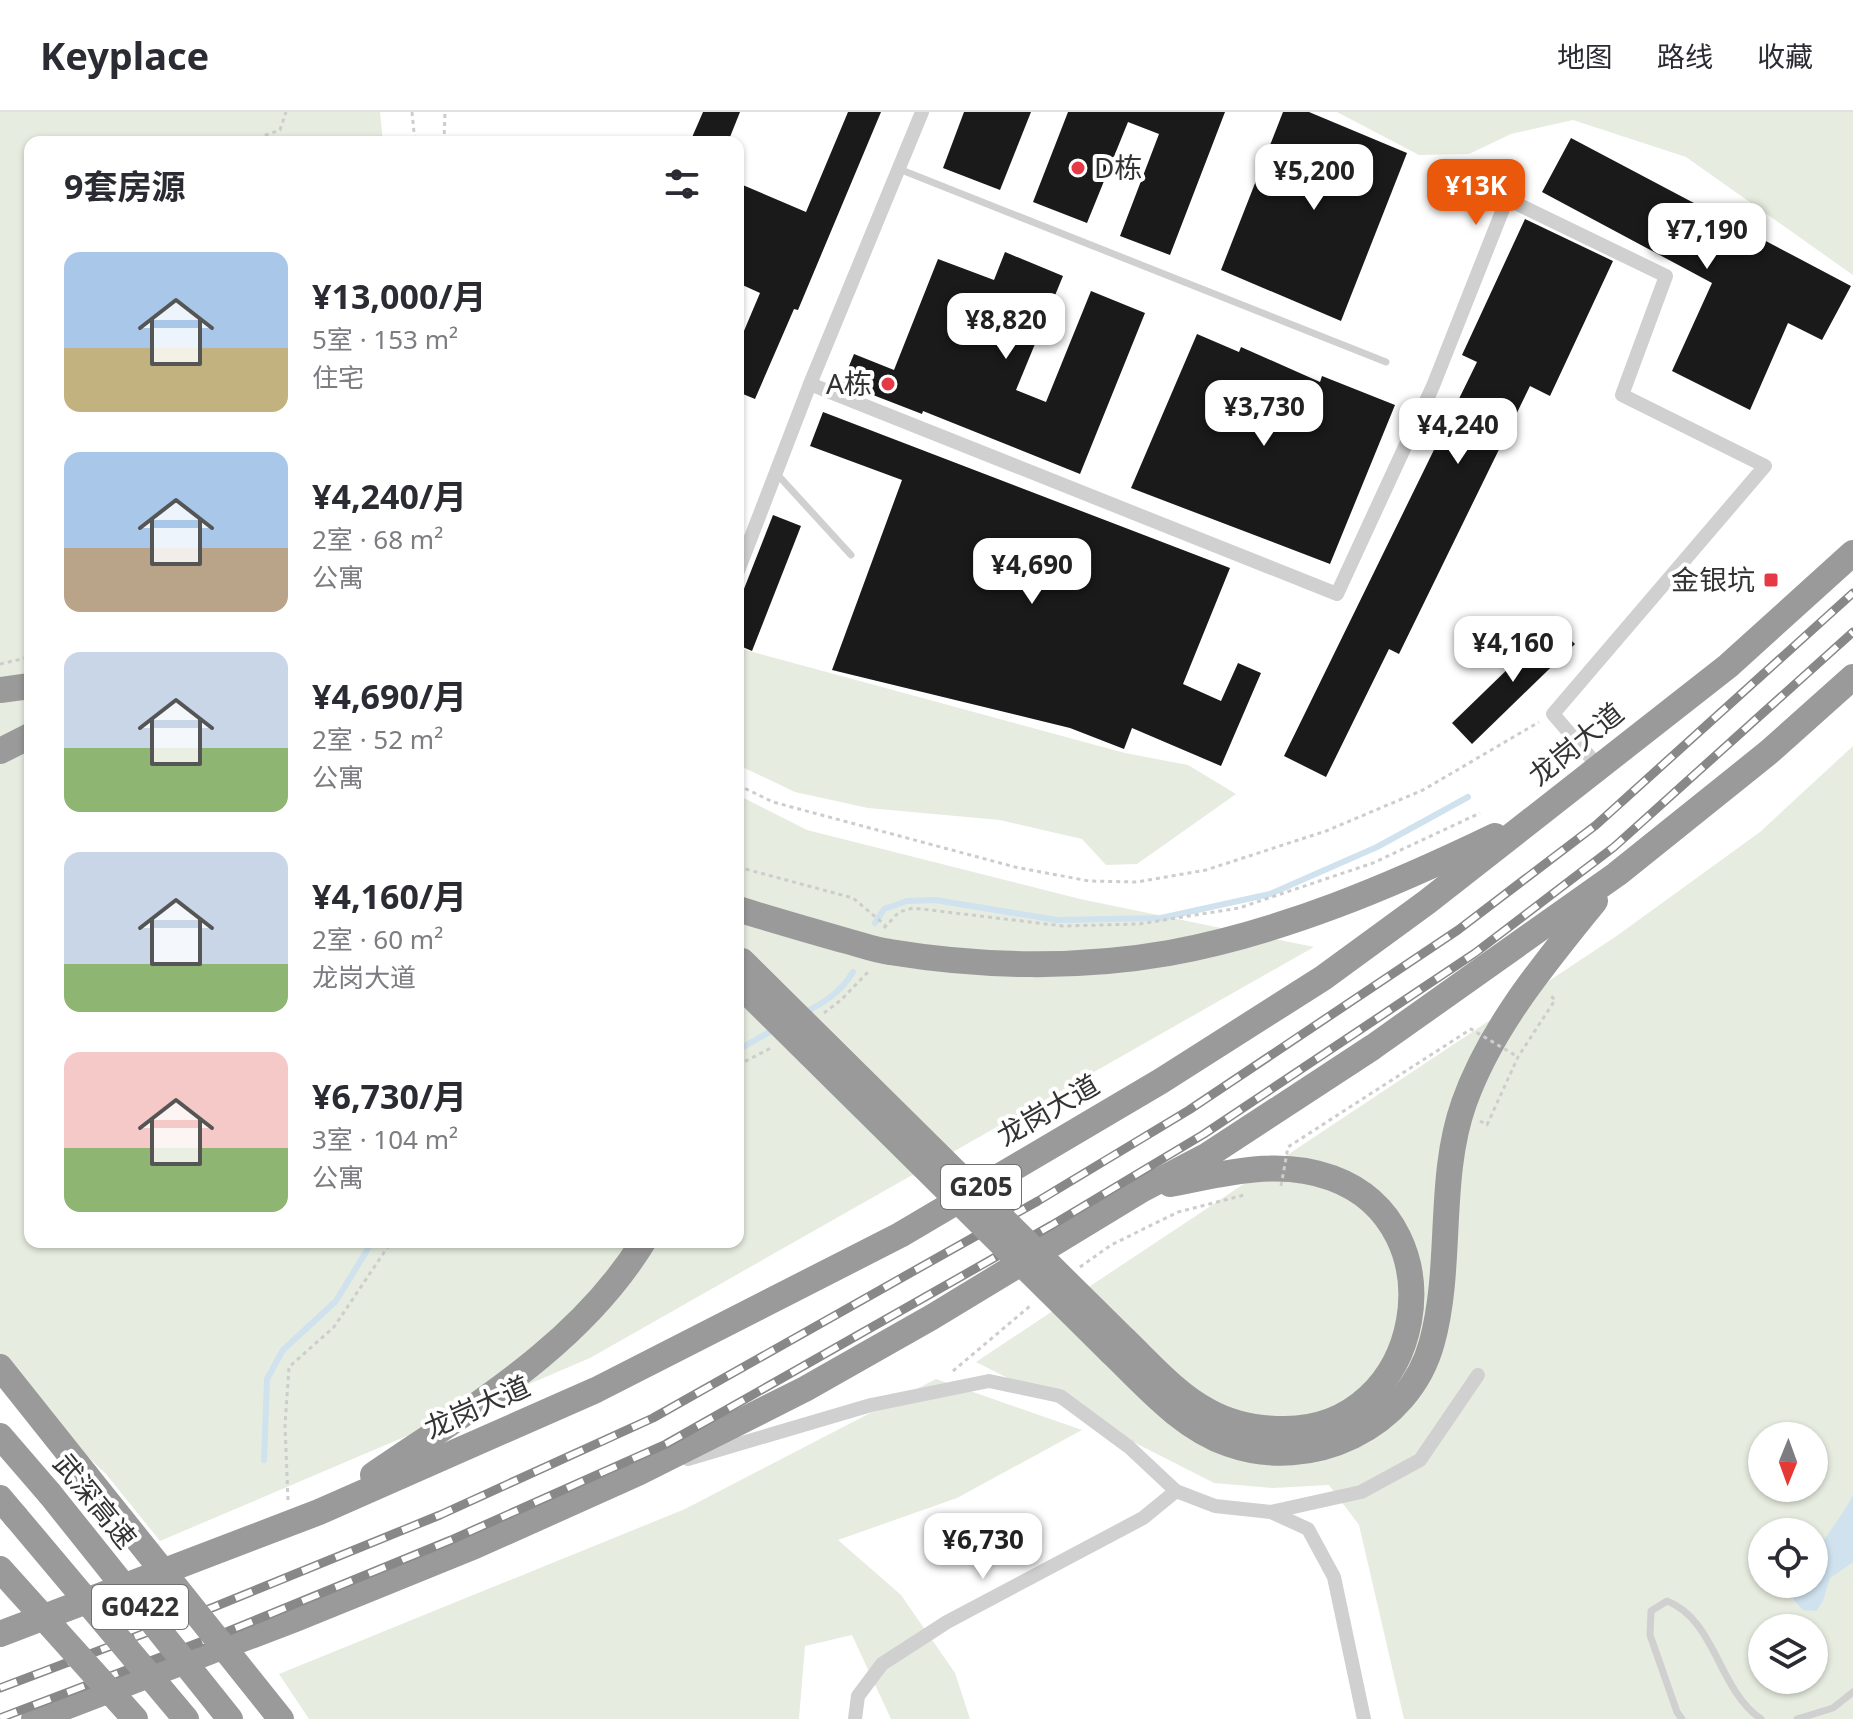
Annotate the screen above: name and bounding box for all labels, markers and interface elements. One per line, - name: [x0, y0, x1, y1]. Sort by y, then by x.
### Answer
- text: Keyplace: [40, 29, 209, 81]
- text: 地图: [1557, 37, 1613, 75]
- text: 路线: [1657, 37, 1713, 75]
- text: 收藏: [1757, 37, 1813, 75]
- pin: ¥5,200: [1249, 144, 1379, 212]
- place label: D栋: [1094, 148, 1142, 186]
- text: ¥5,200: [1273, 152, 1355, 188]
- marker: D栋: [1069, 159, 1087, 177]
- pin: ¥13K: [1429, 159, 1523, 227]
- icon: filters: [660, 162, 704, 206]
- text: 9套房源: [64, 163, 185, 209]
- text: ¥13K: [1445, 167, 1507, 203]
- pin: ¥7,190: [1642, 203, 1772, 271]
- text: ¥7,190: [1666, 211, 1748, 247]
- text: ¥13,000/月: [312, 273, 487, 319]
- icon: home: [128, 284, 224, 380]
- pin: ¥8,820: [941, 293, 1071, 361]
- text: ¥8,820: [965, 301, 1047, 337]
- text: 5室 · 153 m²: [312, 321, 458, 357]
- text: 住宅: [312, 359, 364, 395]
- place label: A栋: [826, 364, 872, 402]
- marker: A栋: [879, 375, 897, 393]
- pin: ¥3,730: [1199, 380, 1329, 448]
- text: ¥3,730: [1223, 388, 1305, 424]
- pin: ¥4,240: [1393, 398, 1523, 466]
- text: ¥4,240: [1417, 406, 1499, 442]
- text: ¥4,240/月: [312, 473, 467, 519]
- icon: home: [128, 484, 224, 580]
- text: 2室 · 68 m²: [312, 521, 443, 557]
- pin: ¥4,690: [967, 538, 1097, 606]
- text: ¥4,690: [991, 546, 1073, 582]
- text: 公寓: [312, 559, 364, 595]
- place label: 金银坑: [1671, 560, 1755, 598]
- marker: 金银坑: [1762, 571, 1780, 589]
- pin: ¥4,160: [1448, 616, 1578, 684]
- text: ¥4,160: [1472, 624, 1554, 660]
- text: ¥4,690/月: [312, 673, 467, 719]
- icon: home: [128, 684, 224, 780]
- street label: 龙岗大道: [1520, 693, 1631, 793]
- text: 2室 · 52 m²: [312, 721, 443, 757]
- text: 公寓: [312, 759, 364, 795]
- text: ¥4,160/月: [312, 873, 467, 919]
- icon: home: [128, 884, 224, 980]
- text: 2室 · 60 m²: [312, 921, 443, 957]
- text: 龙岗大道: [312, 959, 416, 995]
- street label: 龙岗大道: [989, 1065, 1106, 1154]
- text: ¥6,730/月: [312, 1073, 467, 1119]
- icon: home: [128, 1084, 224, 1180]
- text: 3室 · 104 m²: [312, 1121, 458, 1157]
- text: 公寓: [312, 1159, 364, 1195]
- road number: G205: [941, 1165, 1021, 1209]
- street label: 龙岗大道: [418, 1366, 535, 1446]
- north arrow: [1748, 1422, 1828, 1502]
- map controls: [1748, 1422, 1828, 1694]
- street label: 武深高速: [46, 1445, 146, 1556]
- pin: ¥6,730: [918, 1513, 1048, 1581]
- button: locate: [1748, 1518, 1828, 1598]
- text: ¥6,730: [942, 1521, 1024, 1557]
- road number: G0422: [92, 1585, 188, 1629]
- button: layers: [1748, 1614, 1828, 1694]

